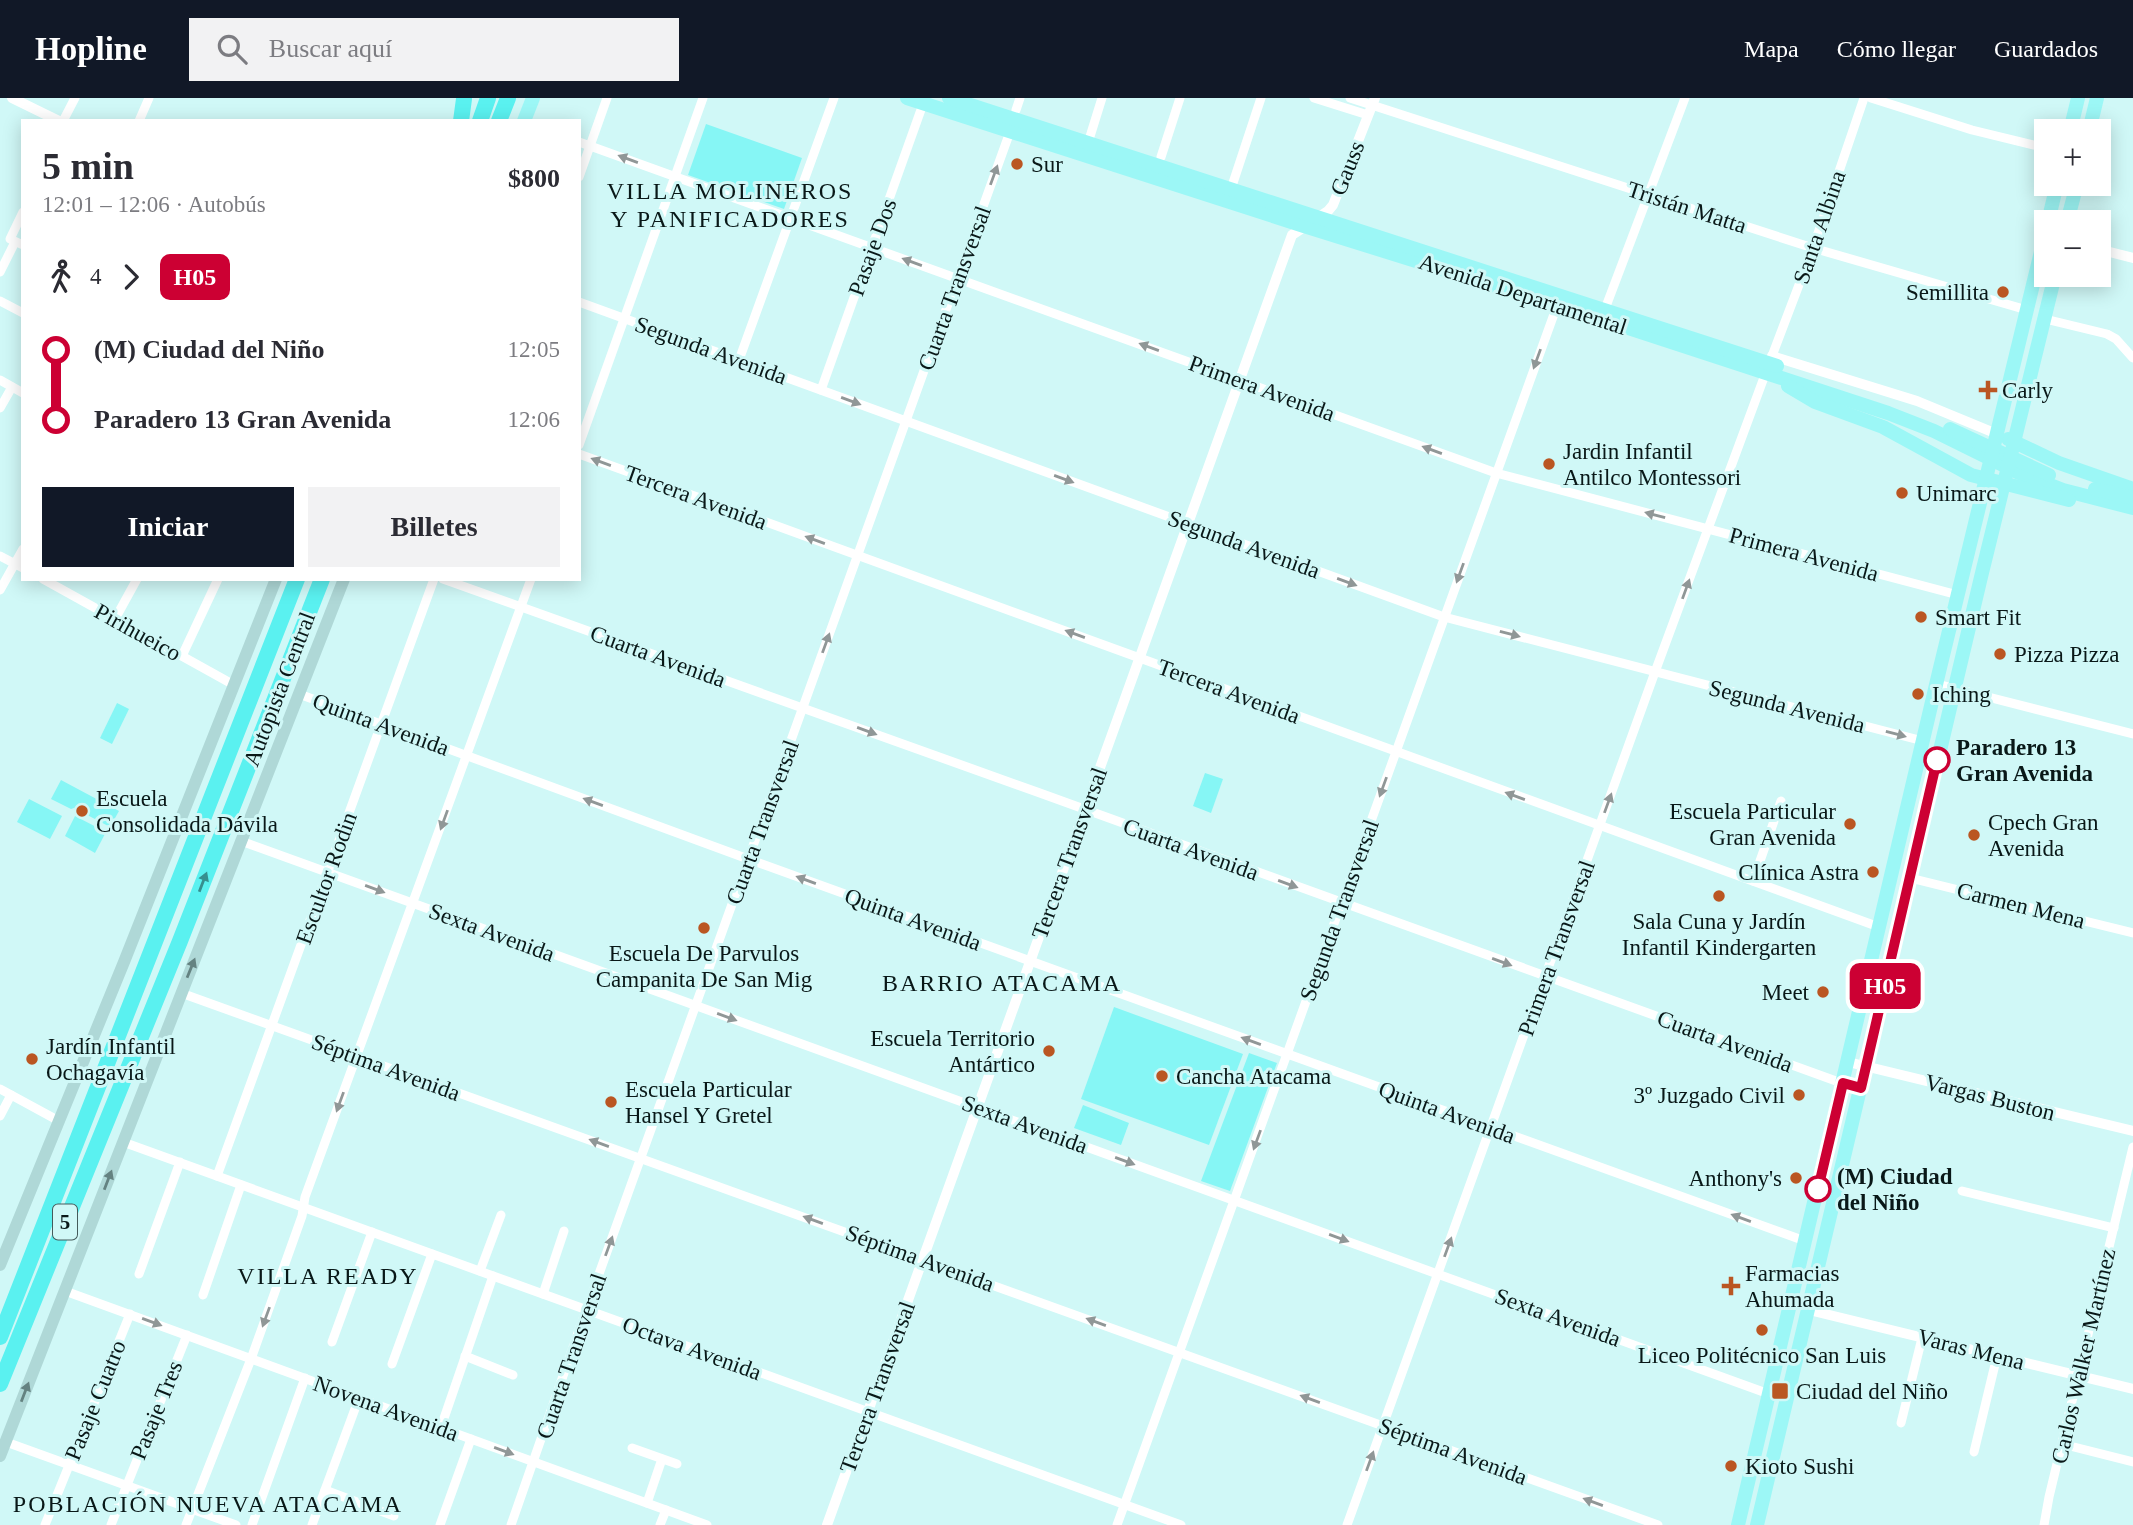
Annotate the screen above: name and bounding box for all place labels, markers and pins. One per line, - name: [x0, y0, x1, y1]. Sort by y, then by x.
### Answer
- place label: Sur: [1031, 152, 1063, 177]
- marker: Sur: [1009, 156, 1025, 172]
- place label: Semillita: [1906, 280, 1989, 305]
- marker: Semillita: [1995, 284, 2011, 300]
- place label: Carly: [2002, 378, 2054, 403]
- marker: Carly: [1980, 382, 1996, 398]
- place label: Jardin Infantil Antilco Montessori: [1563, 439, 1741, 490]
- marker: Jardin Infantil Antilco Montessori: [1541, 456, 1557, 472]
- place label: Unimarc: [1916, 481, 1996, 506]
- marker: Unimarc: [1894, 485, 1910, 501]
- place label: Smart Fit: [1935, 605, 2022, 630]
- marker: Smart Fit: [1913, 609, 1929, 625]
- place label: Pizza Pizza: [2014, 642, 2119, 667]
- marker: Pizza Pizza: [1992, 646, 2008, 662]
- place label: Iching: [1932, 682, 1991, 707]
- marker: Iching: [1910, 686, 1926, 702]
- place label: Paradero 13 Gran Avenida: [1956, 735, 2093, 786]
- marker: Paradero 13 Gran Avenida: [1924, 747, 1950, 773]
- place label: Escuela Consolidada Dávila: [96, 786, 278, 837]
- place label: Escuela Particular Gran Avenida: [1669, 799, 1836, 850]
- marker: Escuela Consolidada Dávila: [74, 803, 90, 819]
- place label: Cpech Gran Avenida: [1988, 810, 2099, 861]
- marker: Escuela Particular Gran Avenida: [1842, 816, 1858, 832]
- marker: Cpech Gran Avenida: [1966, 827, 1982, 843]
- place label: Clínica Astra: [1738, 860, 1859, 885]
- marker: Clínica Astra: [1865, 864, 1881, 880]
- marker: Sala Cuna y Jardín Infantil Kindergarten: [1711, 888, 1727, 904]
- place label: Sala Cuna y Jardín Infantil Kindergarten: [1622, 909, 1817, 960]
- marker: Escuela De Parvulos Campanita De San Mig: [696, 920, 712, 936]
- place label: Escuela De Parvulos Campanita De San Mig: [596, 941, 813, 992]
- place label: Meet: [1762, 980, 1810, 1005]
- marker: Meet: [1815, 984, 1831, 1000]
- place label: Escuela Territorio Antártico: [870, 1026, 1035, 1077]
- place label: Jardín Infantil Ochagavía: [46, 1034, 176, 1085]
- marker: Escuela Territorio Antártico: [1041, 1043, 1057, 1059]
- marker: Jardín Infantil Ochagavía: [24, 1051, 40, 1067]
- place label: Cancha Atacama: [1176, 1064, 1331, 1089]
- marker: Cancha Atacama: [1154, 1068, 1170, 1084]
- place label: Escuela Particular Hansel Y Gretel: [625, 1077, 792, 1128]
- place label: 3º Juzgado Civil: [1633, 1083, 1785, 1108]
- marker: 3º Juzgado Civil: [1791, 1087, 1807, 1103]
- marker: Escuela Particular Hansel Y Gretel: [603, 1094, 619, 1110]
- place label: (M) Ciudad del Niño: [1837, 1164, 1953, 1215]
- place label: Anthony's: [1688, 1166, 1782, 1191]
- marker: Anthony's: [1788, 1170, 1804, 1186]
- marker: (M) Ciudad del Niño: [1805, 1176, 1831, 1202]
- place label: Farmacias Ahumada: [1745, 1261, 1840, 1312]
- marker: Farmacias Ahumada: [1723, 1278, 1739, 1294]
- marker: Liceo Politécnico San Luis: [1754, 1322, 1770, 1338]
- place label: Liceo Politécnico San Luis: [1638, 1343, 1886, 1368]
- place label: Ciudad del Niño: [1796, 1379, 1948, 1404]
- marker: Ciudad del Niño: [1770, 1381, 1790, 1401]
- place label: Kioto Sushi: [1745, 1454, 1854, 1479]
- marker: Kioto Sushi: [1723, 1458, 1739, 1474]

